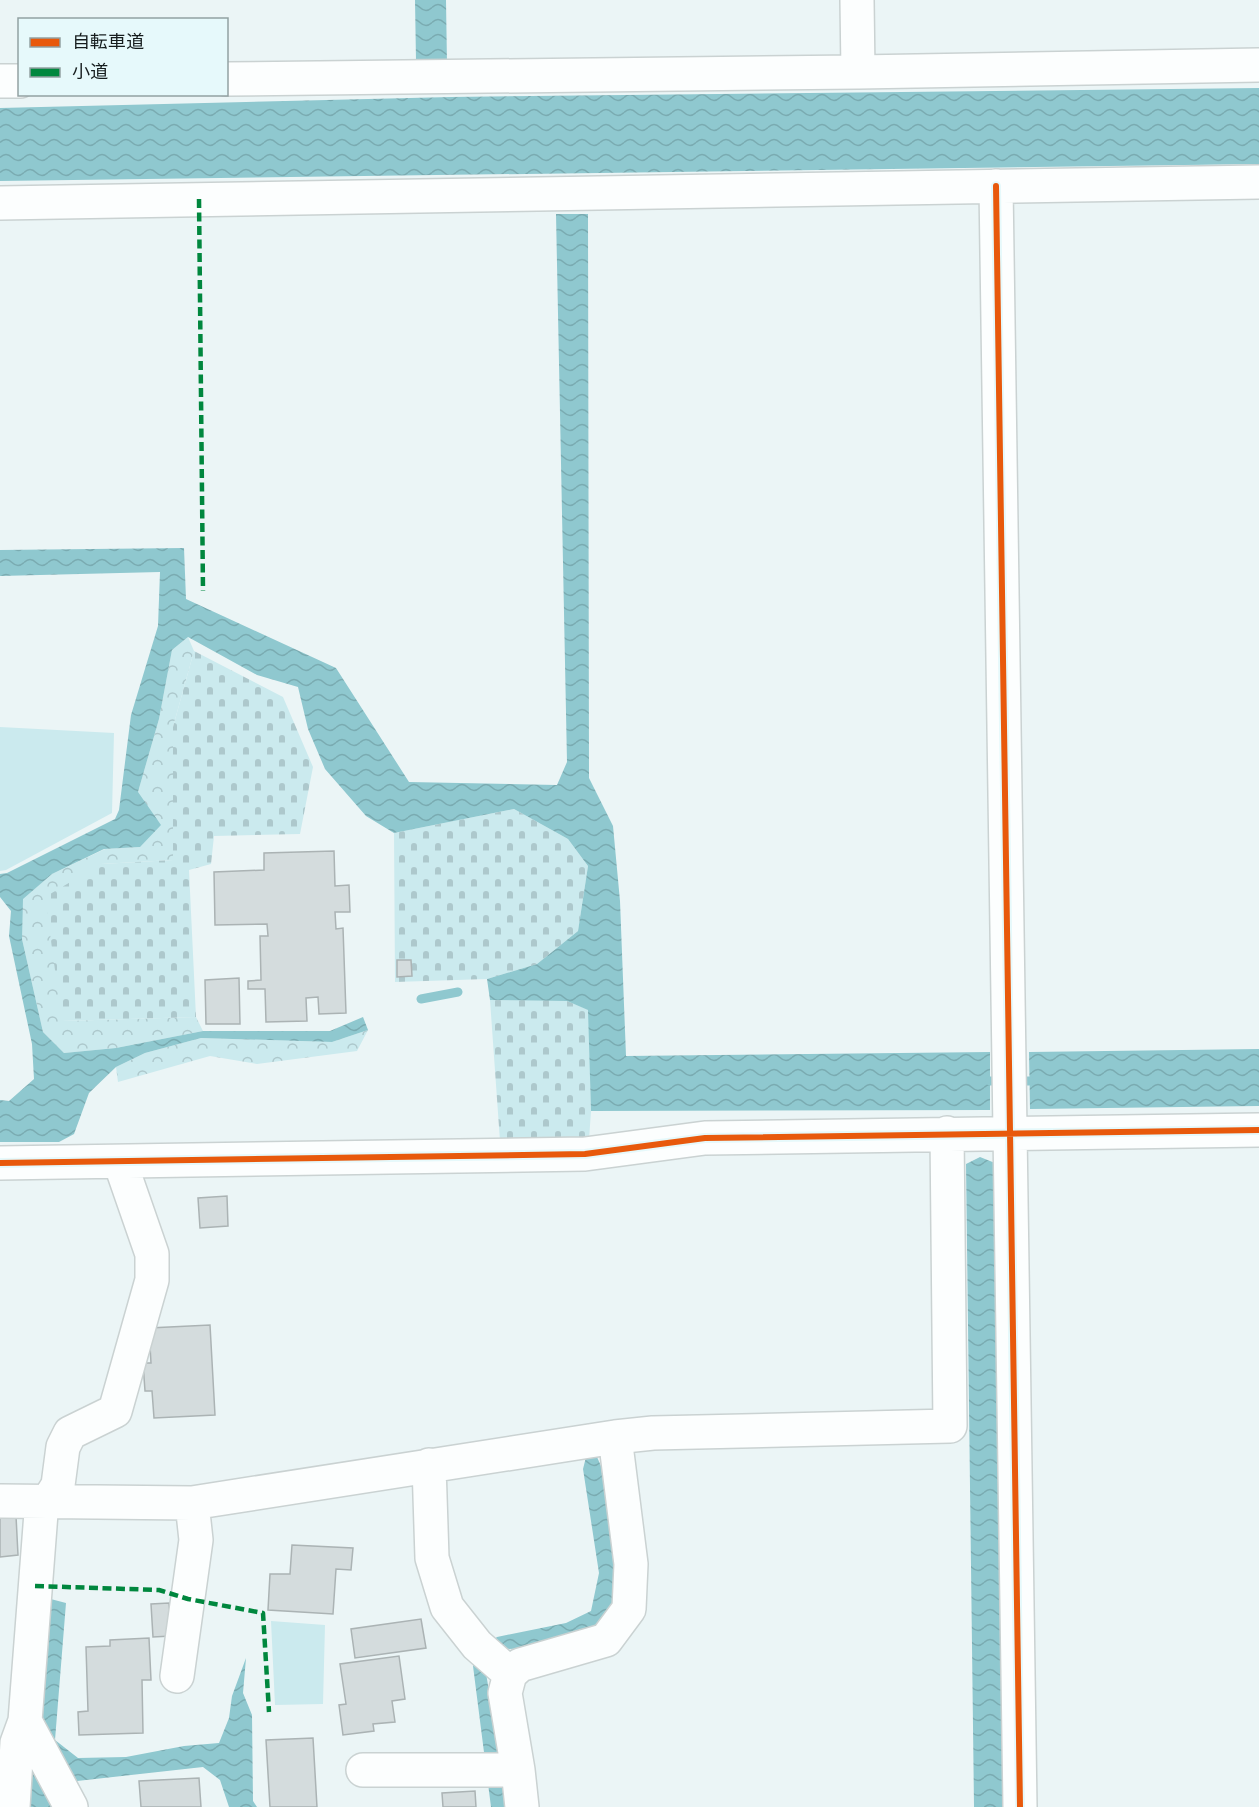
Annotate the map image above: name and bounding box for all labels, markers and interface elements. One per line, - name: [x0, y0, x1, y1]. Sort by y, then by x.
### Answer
- legend: [18, 18, 228, 96]
- text: 自転車道: [72, 29, 144, 56]
- text: 小道: [72, 59, 108, 86]

